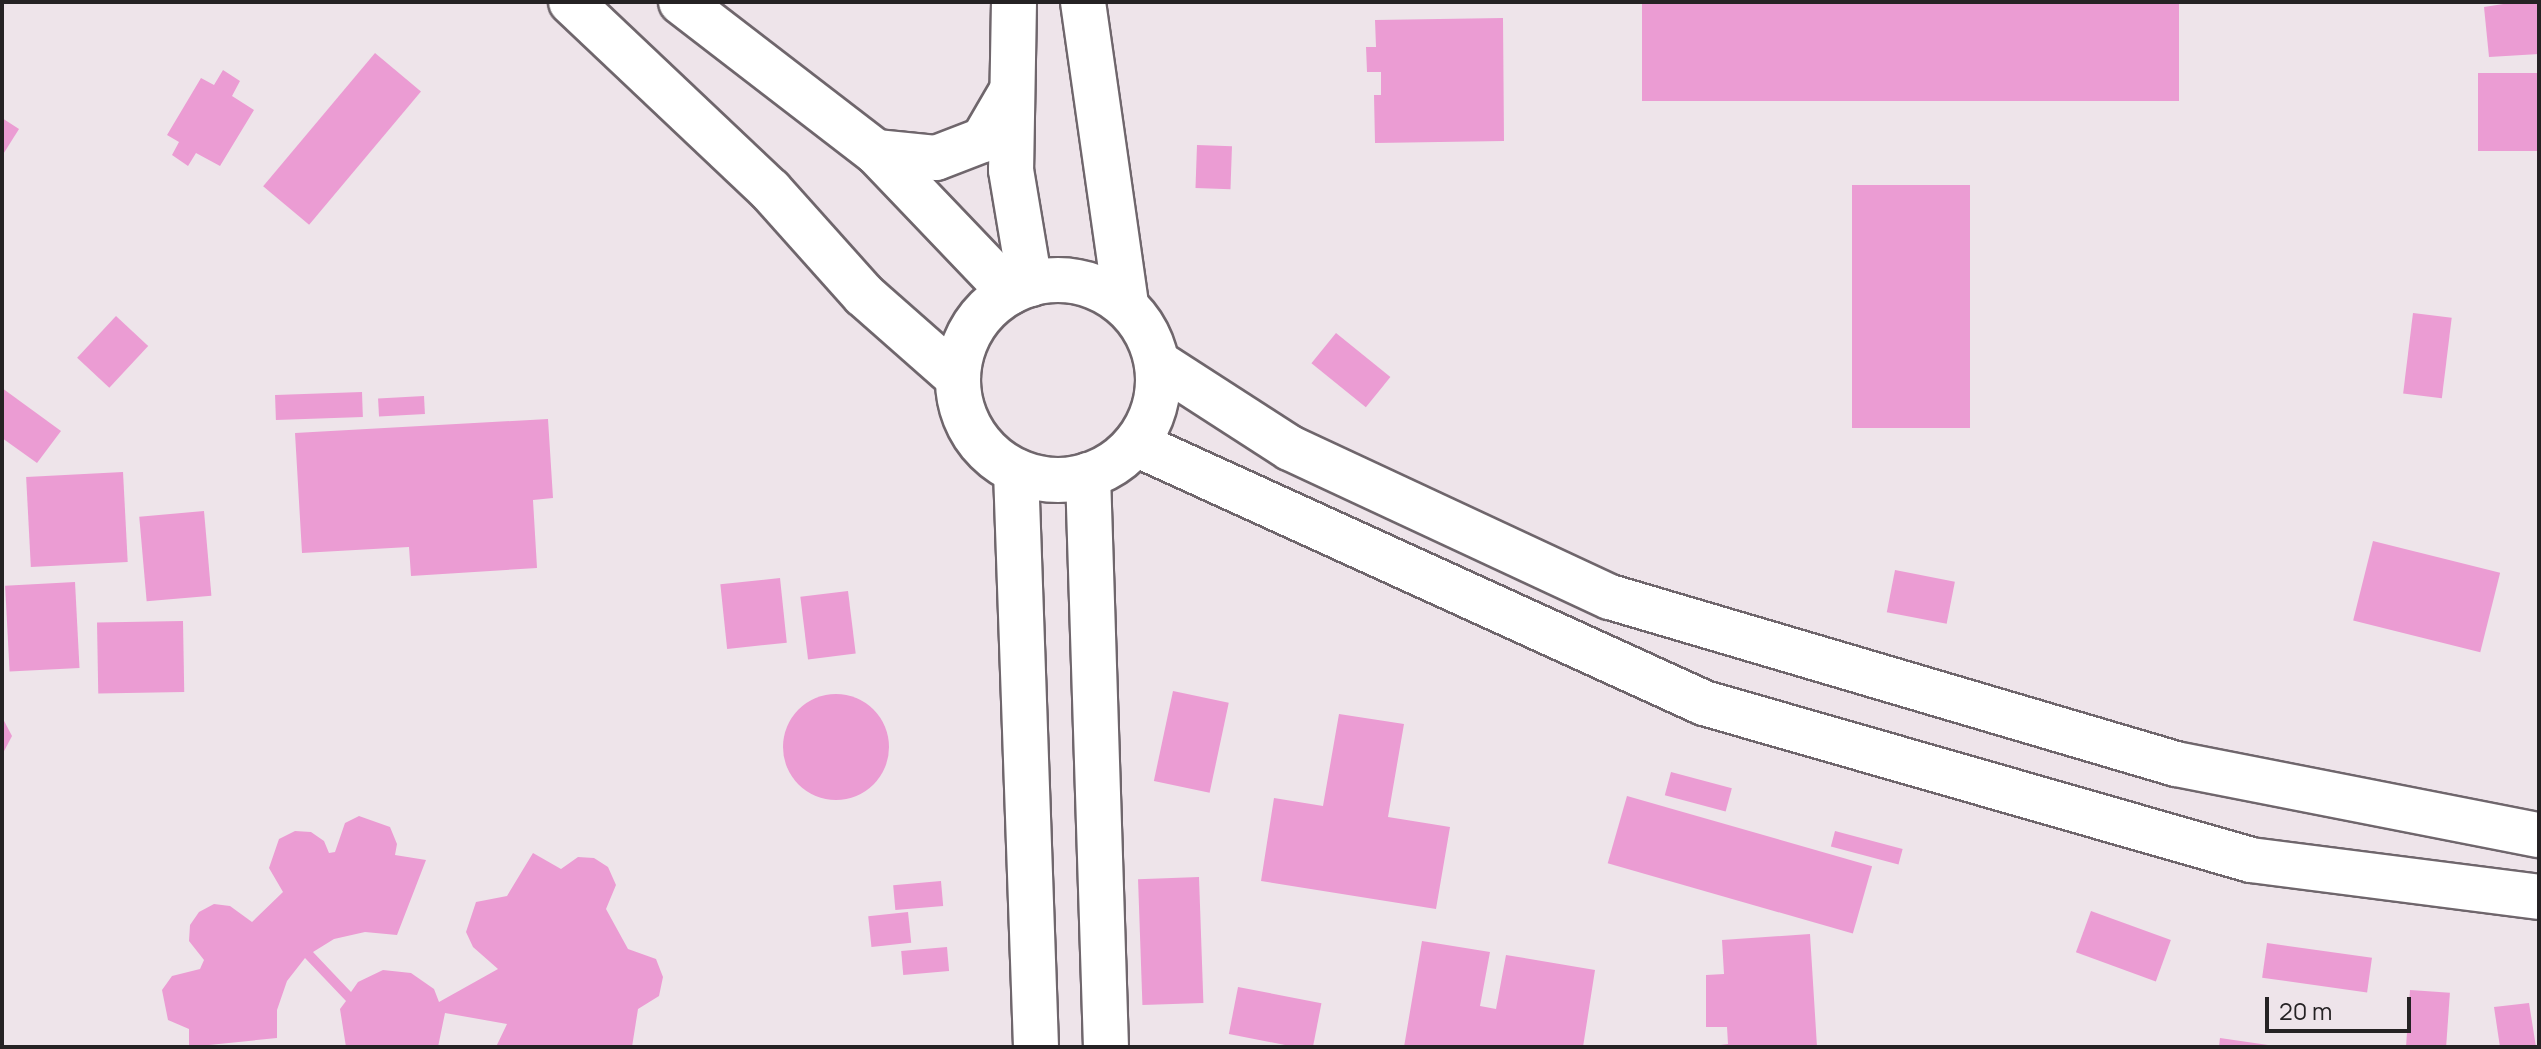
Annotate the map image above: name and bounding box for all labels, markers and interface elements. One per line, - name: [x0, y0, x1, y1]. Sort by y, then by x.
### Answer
- scale bar: [2269, 981, 2415, 1031]
- text: 20 m: [2279, 994, 2332, 1027]

